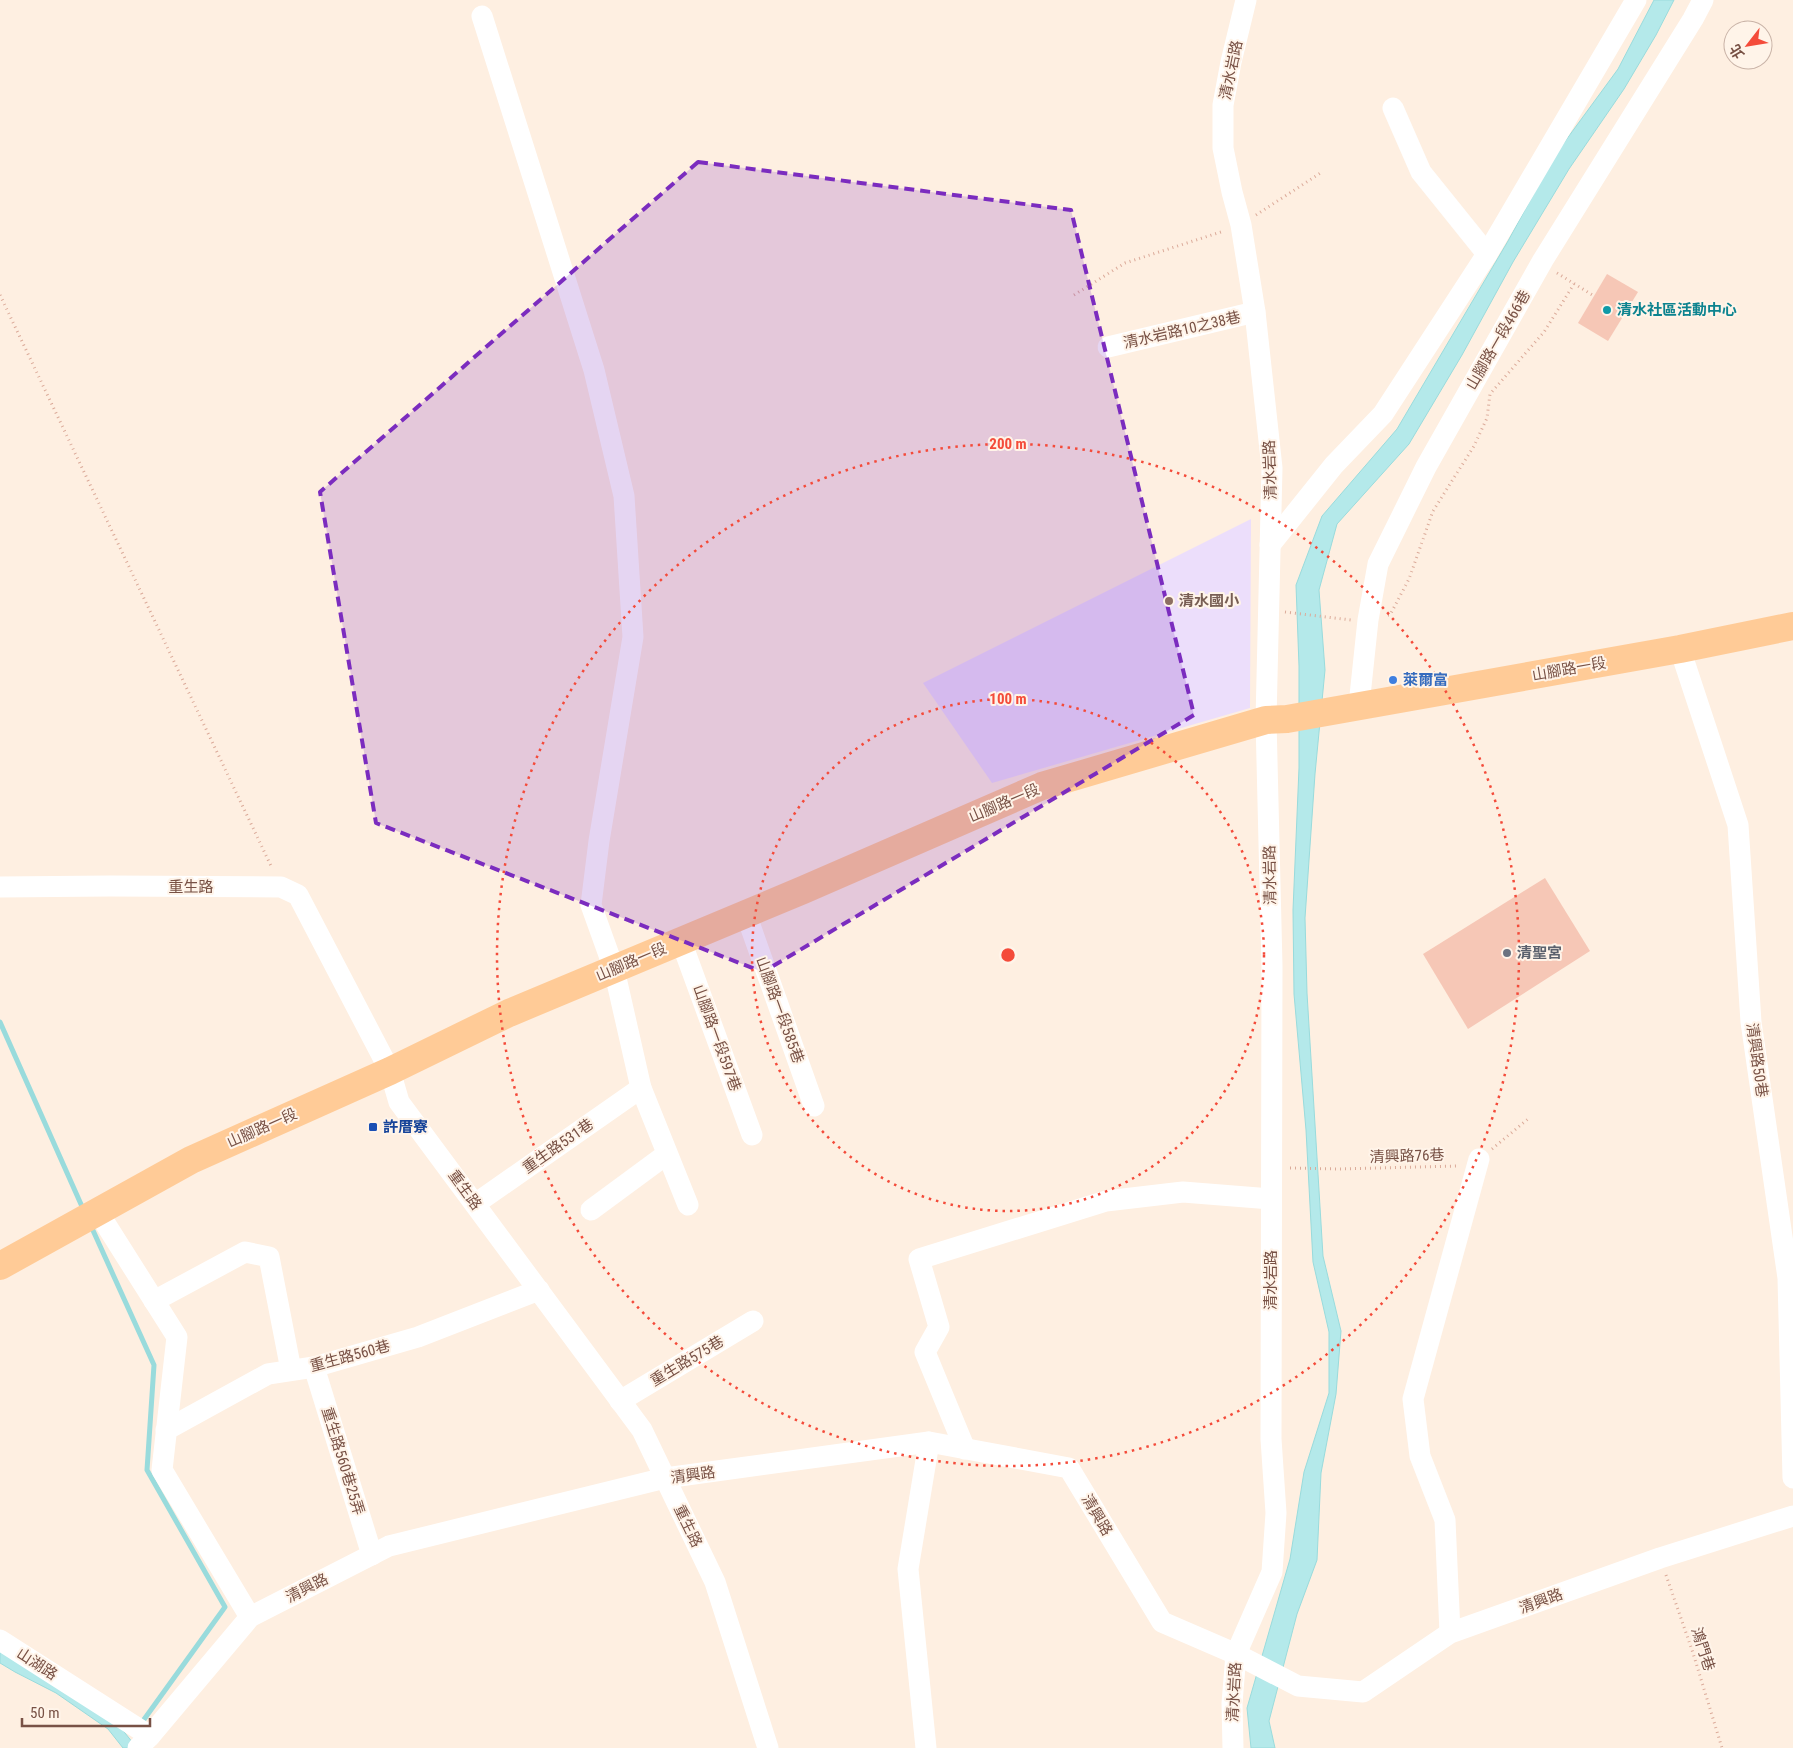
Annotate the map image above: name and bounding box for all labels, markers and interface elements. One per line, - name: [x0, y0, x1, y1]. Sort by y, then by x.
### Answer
- north arrow: [1723, 20, 1773, 70]
- street label: 清水岩路: [1216, 39, 1246, 101]
- text: 北: [1726, 42, 1747, 62]
- street label: 山腳路一段466巷: [1462, 287, 1534, 393]
- place label: 清水社區活動中心: [1617, 301, 1737, 319]
- marker: 清水社區活動中心: [1601, 304, 1613, 316]
- street label: 清水岩路10之38巷: [1122, 308, 1242, 352]
- text: 200 m: [989, 435, 1027, 453]
- street label: 清水岩路: [1260, 440, 1280, 500]
- place label: 清水國小: [1179, 592, 1240, 610]
- marker: 清水國小: [1163, 595, 1175, 607]
- street label: 山腳路一段: [1530, 654, 1608, 684]
- place label: 萊爾富: [1403, 671, 1448, 689]
- marker: 萊爾富: [1387, 674, 1399, 686]
- text: 100 m: [989, 690, 1027, 708]
- street label: 山腳路一段: [966, 780, 1042, 826]
- street label: 清水岩路: [1260, 845, 1280, 905]
- street label: 重生路: [168, 878, 214, 896]
- street label: 山腳路一段: [593, 939, 669, 985]
- place label: 清聖宮: [1517, 944, 1562, 962]
- centre of rings: [999, 946, 1017, 964]
- marker: 清聖宮: [1501, 947, 1513, 959]
- street label: 山腳路一段585巷: [752, 954, 808, 1066]
- street label: 山腳路一段597巷: [689, 982, 745, 1094]
- street label: 清興路50巷: [1743, 1022, 1771, 1098]
- street label: 山腳路一段: [224, 1105, 300, 1151]
- street label: 重生路531巷: [519, 1115, 597, 1177]
- place label: 許厝寮: [383, 1118, 428, 1136]
- marker: 許厝寮: [367, 1121, 379, 1133]
- street label: 清興路76巷: [1369, 1146, 1445, 1166]
- street label: 重生路: [444, 1167, 486, 1213]
- street label: 清水岩路: [1262, 1250, 1280, 1310]
- street label: 重生路575巷: [647, 1332, 727, 1390]
- street label: 重生路560巷: [308, 1337, 392, 1375]
- street label: 重生路560巷25弄: [318, 1405, 368, 1517]
- street label: 清興路: [669, 1463, 717, 1487]
- street label: 清興路: [1078, 1491, 1116, 1539]
- street label: 重生路: [670, 1502, 706, 1550]
- street label: 清興路: [283, 1570, 331, 1606]
- street label: 清興路: [1517, 1585, 1565, 1617]
- street label: 鴻門巷: [1687, 1625, 1719, 1673]
- street label: 山湖路: [13, 1644, 61, 1684]
- street label: 清水岩路: [1223, 1662, 1245, 1722]
- scale bar: [22, 1696, 150, 1728]
- text: 50 m: [30, 1704, 60, 1722]

